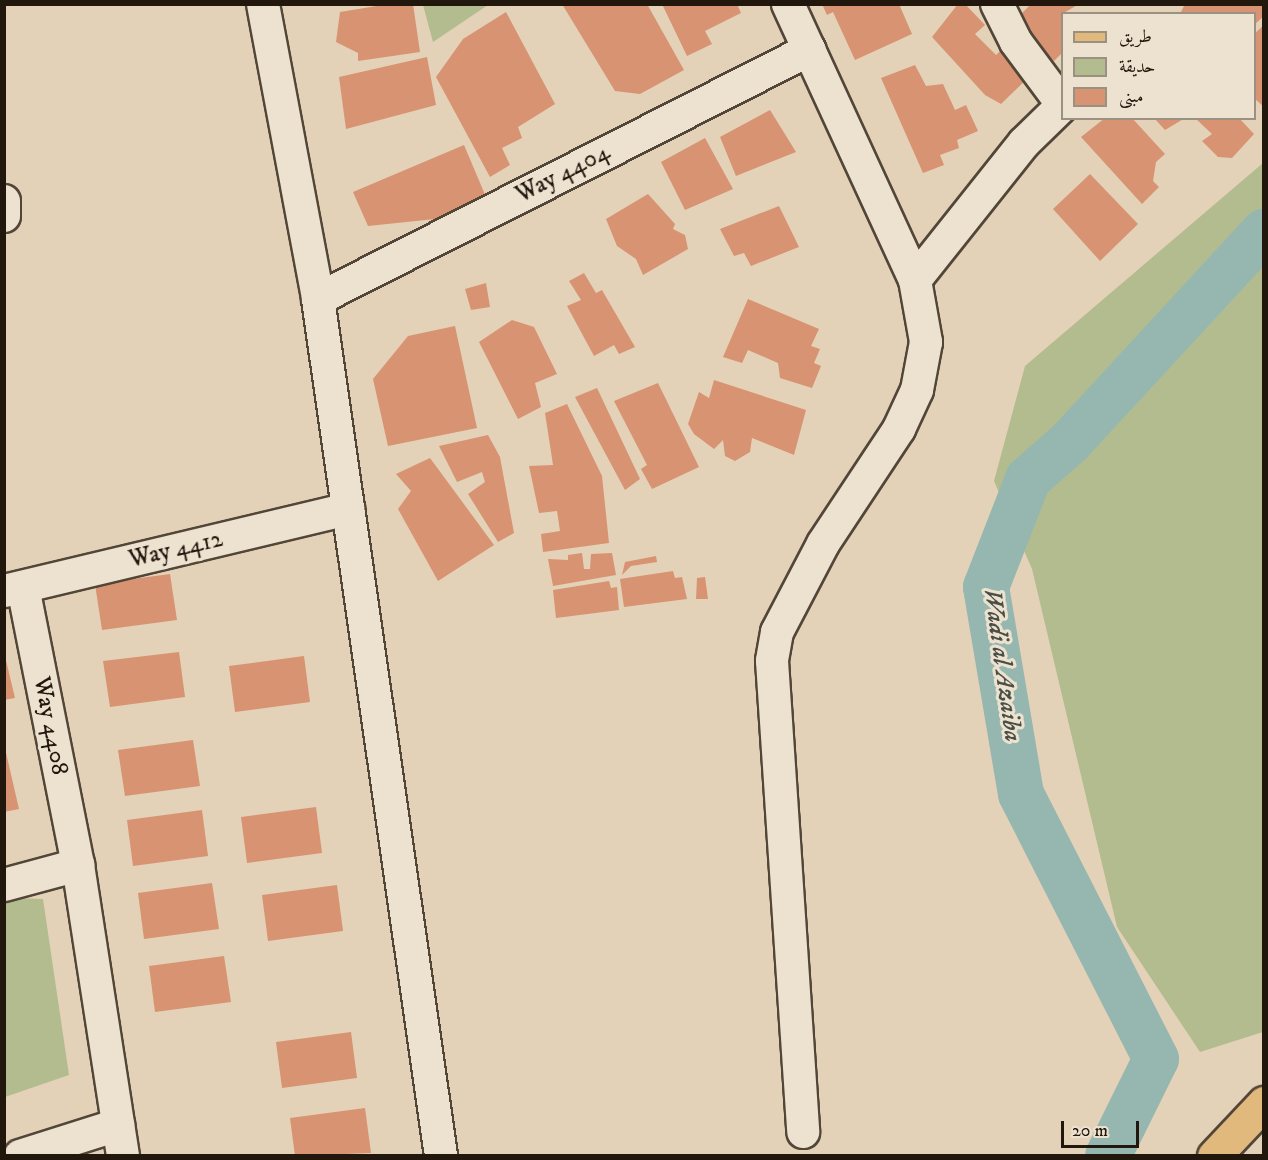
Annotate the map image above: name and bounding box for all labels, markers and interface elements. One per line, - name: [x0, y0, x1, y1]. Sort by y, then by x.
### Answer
- legend: [1061, 12, 1256, 120]
- text: طريق: [1119, 26, 1152, 48]
- text: حديقة: [1119, 56, 1155, 78]
- text: مبنى: [1119, 86, 1144, 108]
- street label: Way 4404: [511, 138, 615, 210]
- street label: Way 4412: [126, 525, 226, 575]
- water label: Wadi al Azaiba: [976, 586, 1028, 744]
- street label: Way 4408: [26, 674, 74, 778]
- scale bar: [1064, 1109, 1142, 1147]
- text: 20 m: [1072, 1120, 1108, 1142]

